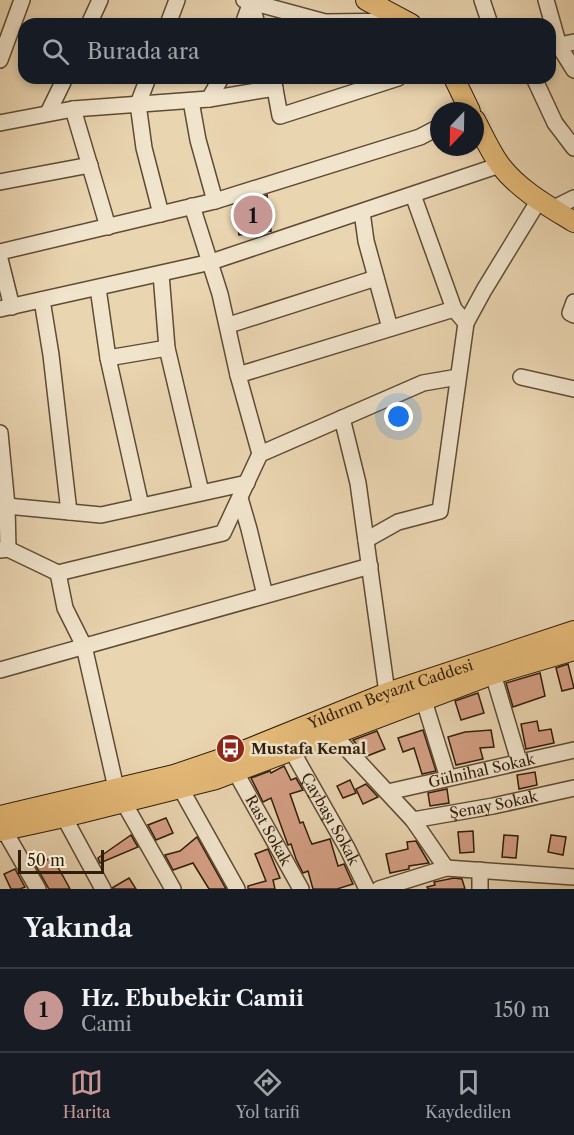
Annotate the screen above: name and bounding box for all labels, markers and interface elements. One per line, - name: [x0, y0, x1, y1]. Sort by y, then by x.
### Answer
- search box: [18, 18, 556, 84]
- icon: search: [39, 35, 72, 68]
- text: Burada ara: [87, 38, 200, 65]
- north arrow: [430, 102, 484, 156]
- pin: 1: [234, 192, 272, 238]
- your location: [384, 402, 413, 431]
- street label: Yıldırım Beyazıt Caddesi: [304, 655, 476, 733]
- bus stop icon: Mustafa Kemal: [214, 733, 246, 765]
- place label: Mustafa Kemal: [251, 739, 366, 758]
- street label: Gülnihal Sokak: [427, 749, 538, 792]
- street label: Çaybaşı Sokak: [297, 769, 364, 869]
- street label: Şenay Sokak: [448, 786, 541, 822]
- street label: Rast Sokak: [241, 792, 297, 870]
- scale bar: [18, 847, 104, 874]
- text: 50 m: [27, 850, 65, 870]
- text: Yakında: [24, 912, 133, 944]
- text: Hz. Ebubekir Camii: [81, 985, 304, 1012]
- text: 1: [39, 998, 48, 1022]
- text: 150 m: [494, 998, 550, 1022]
- text: Cami: [81, 1012, 132, 1036]
- tab: Harita: [63, 1066, 110, 1122]
- tab: Yol tarifi: [236, 1066, 300, 1122]
- tab: Kaydedilen: [425, 1066, 511, 1122]

